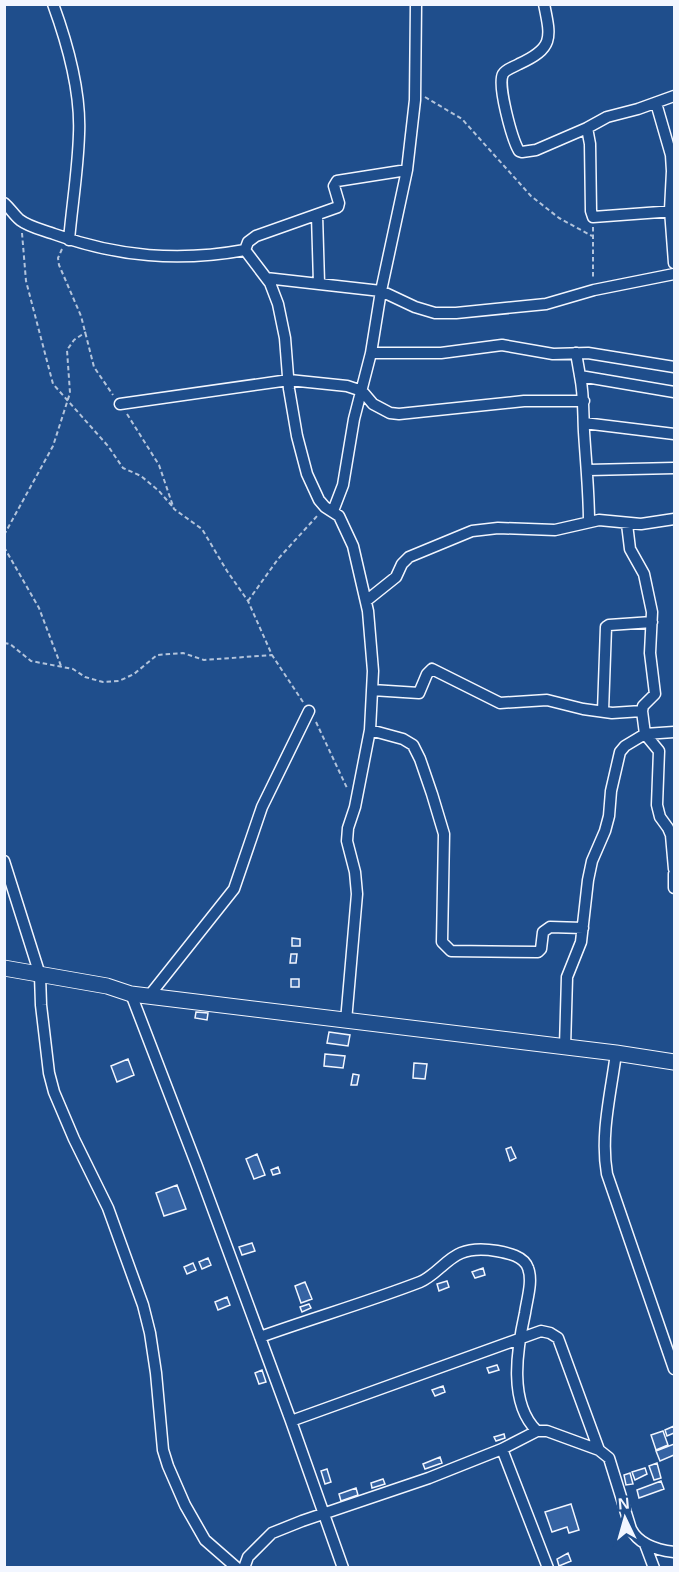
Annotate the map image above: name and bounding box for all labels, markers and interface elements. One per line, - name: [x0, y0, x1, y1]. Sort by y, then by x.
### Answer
- north arrow: [595, 1488, 655, 1548]
- text: N: [617, 1495, 630, 1513]

